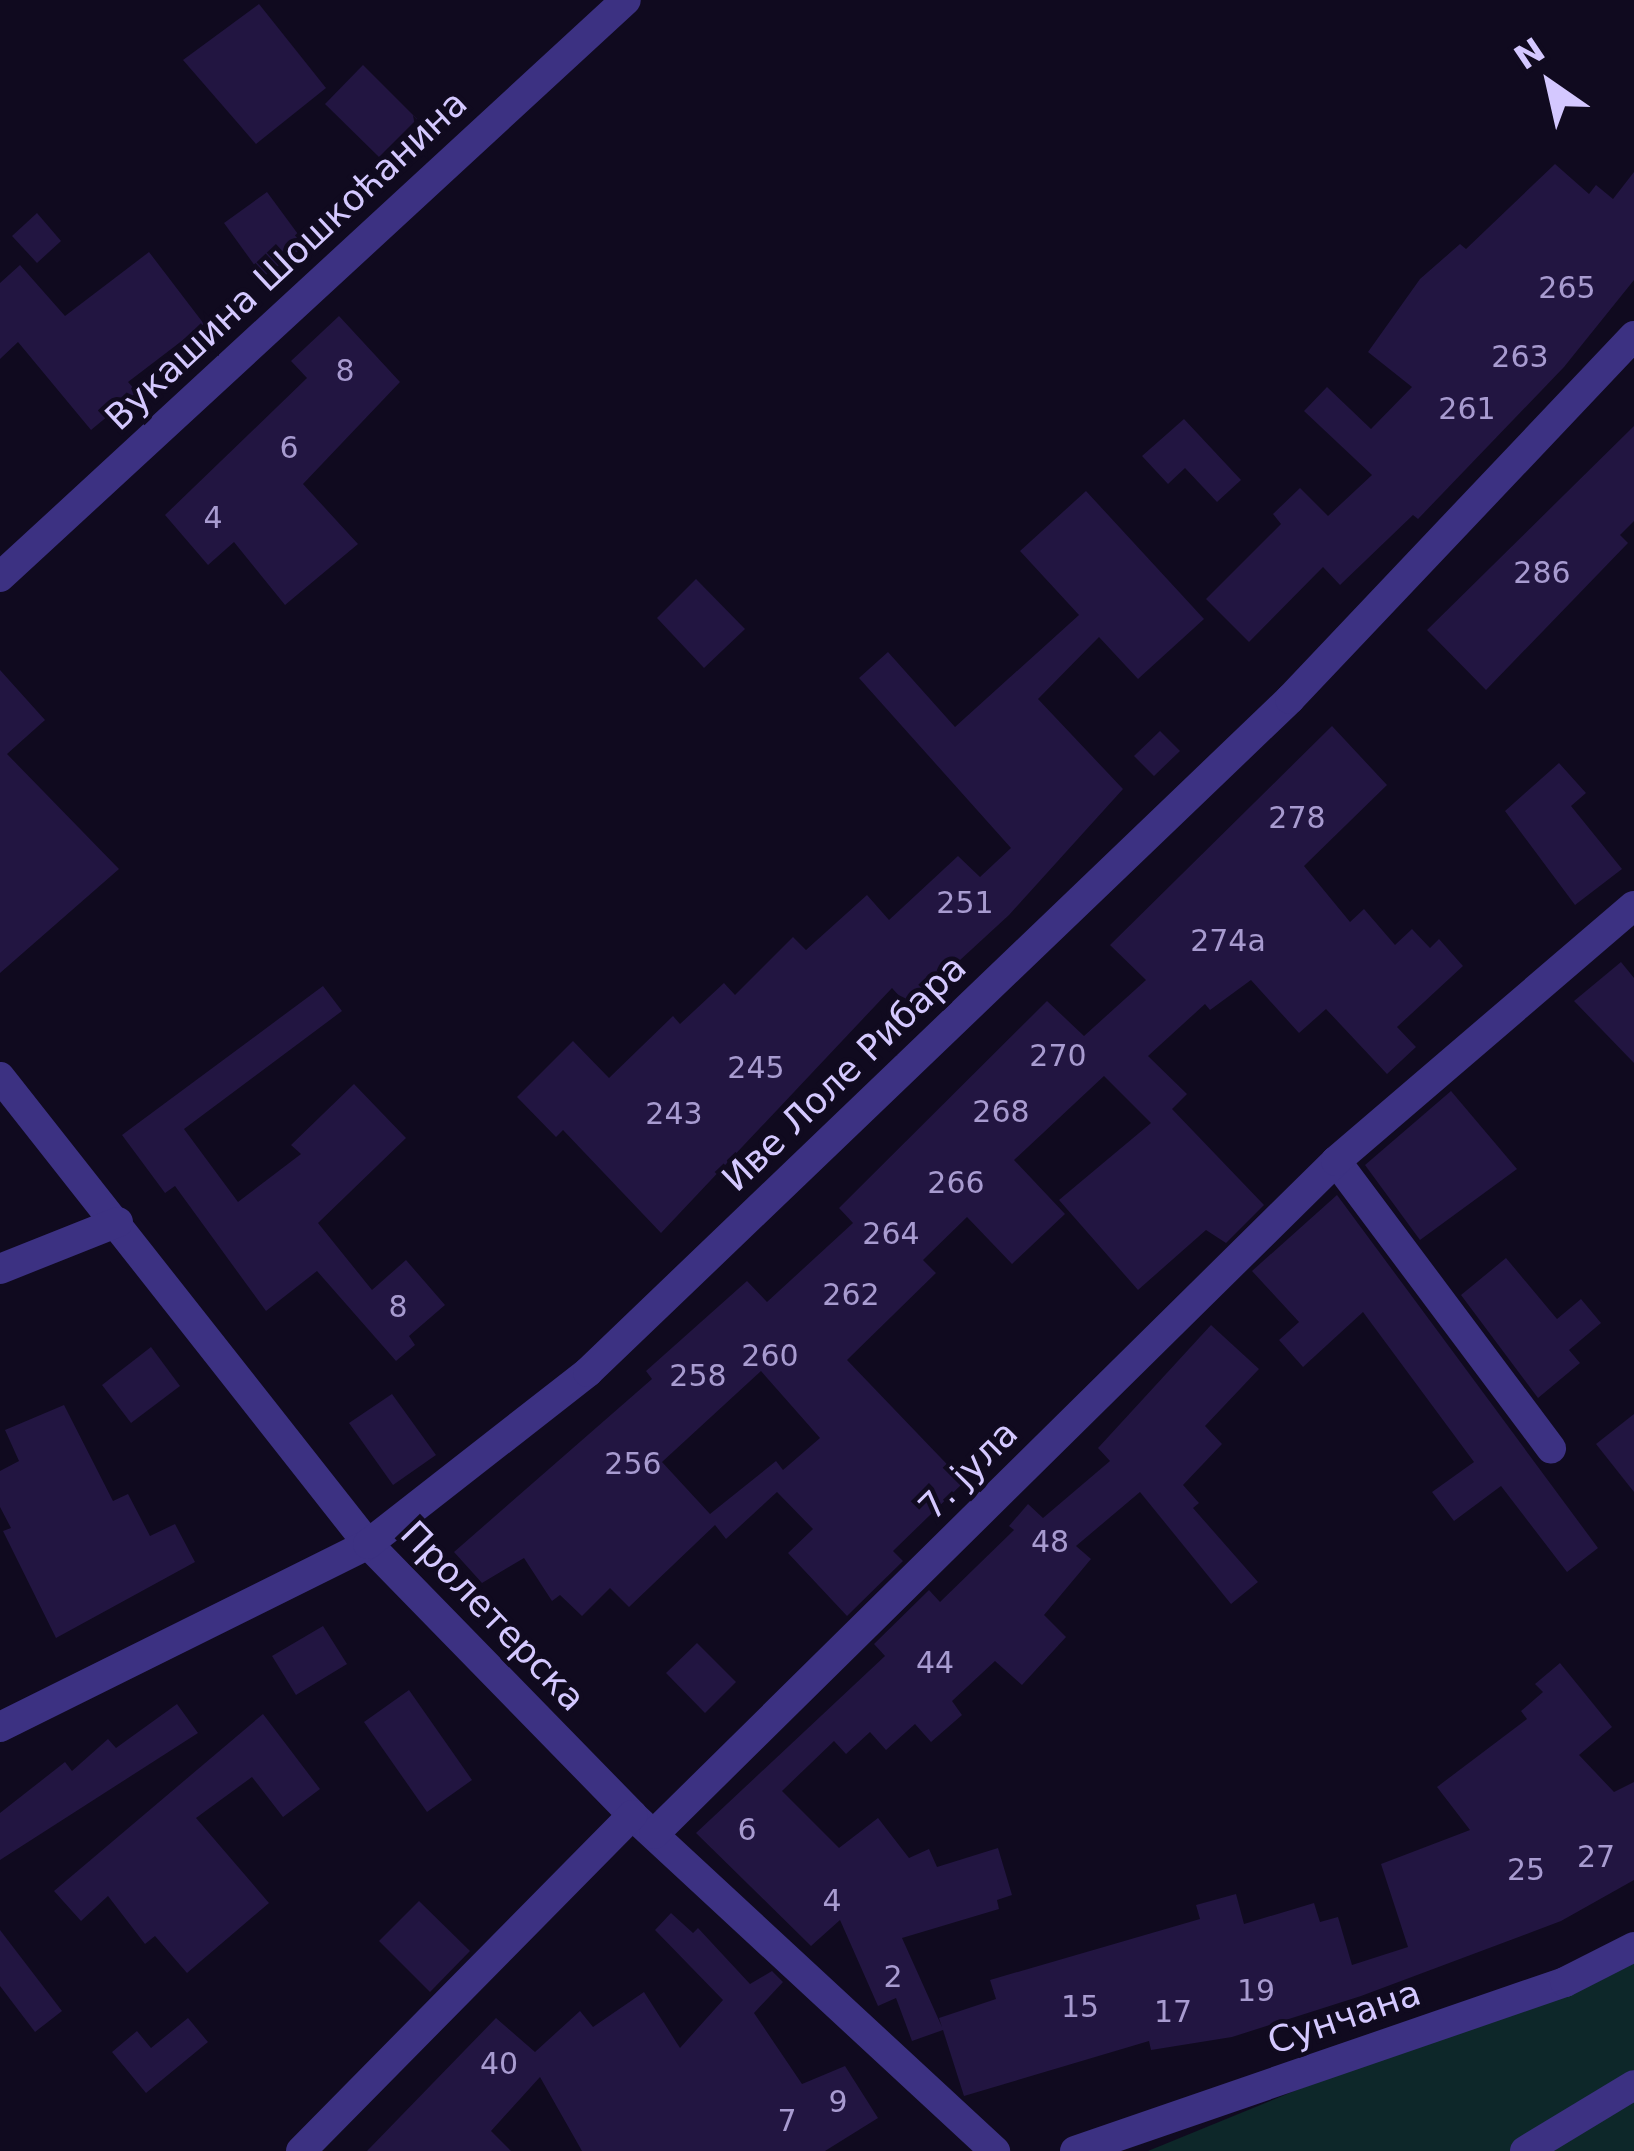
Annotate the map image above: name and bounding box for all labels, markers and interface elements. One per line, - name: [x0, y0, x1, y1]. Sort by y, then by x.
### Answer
- north arrow: [1490, 24, 1610, 144]
- text: N: [1507, 30, 1552, 78]
- street label: Вукашина Шошкоћанина: [96, 81, 476, 439]
- house number: 265: [1538, 270, 1596, 306]
- house number: 263: [1491, 339, 1549, 375]
- house number: 8: [335, 353, 355, 389]
- house number: 261: [1438, 391, 1496, 427]
- house number: 6: [279, 430, 299, 466]
- house number: 4: [203, 500, 223, 536]
- house number: 286: [1513, 555, 1571, 591]
- house number: 278: [1268, 800, 1326, 836]
- house number: 251: [936, 885, 994, 921]
- house number: 274a: [1190, 923, 1266, 959]
- street label: Иве Лоле Рибара: [713, 946, 975, 1200]
- house number: 270: [1029, 1038, 1087, 1074]
- house number: 245: [727, 1050, 785, 1086]
- house number: 268: [972, 1094, 1030, 1130]
- house number: 243: [645, 1096, 703, 1132]
- house number: 266: [927, 1165, 985, 1201]
- house number: 264: [862, 1216, 920, 1252]
- house number: 262: [822, 1277, 880, 1313]
- house number: 8: [388, 1289, 408, 1325]
- house number: 260: [741, 1338, 799, 1374]
- house number: 258: [669, 1358, 727, 1394]
- street label: 7. јула: [910, 1412, 1026, 1528]
- house number: 256: [604, 1446, 662, 1482]
- street label: Пролетерска: [392, 1512, 594, 1720]
- house number: 48: [1031, 1524, 1069, 1560]
- house number: 44: [916, 1645, 954, 1681]
- house number: 6: [737, 1812, 757, 1848]
- house number: 27: [1577, 1839, 1615, 1875]
- house number: 25: [1507, 1852, 1545, 1888]
- house number: 4: [822, 1883, 842, 1919]
- house number: 2: [883, 1959, 903, 1995]
- street label: Сунчана: [1262, 1971, 1426, 2063]
- house number: 19: [1237, 1973, 1275, 2009]
- house number: 15: [1061, 1989, 1099, 2025]
- house number: 17: [1154, 1994, 1192, 2030]
- house number: 40: [480, 2046, 518, 2082]
- house number: 9: [828, 2084, 848, 2120]
- house number: 7: [777, 2103, 797, 2139]

